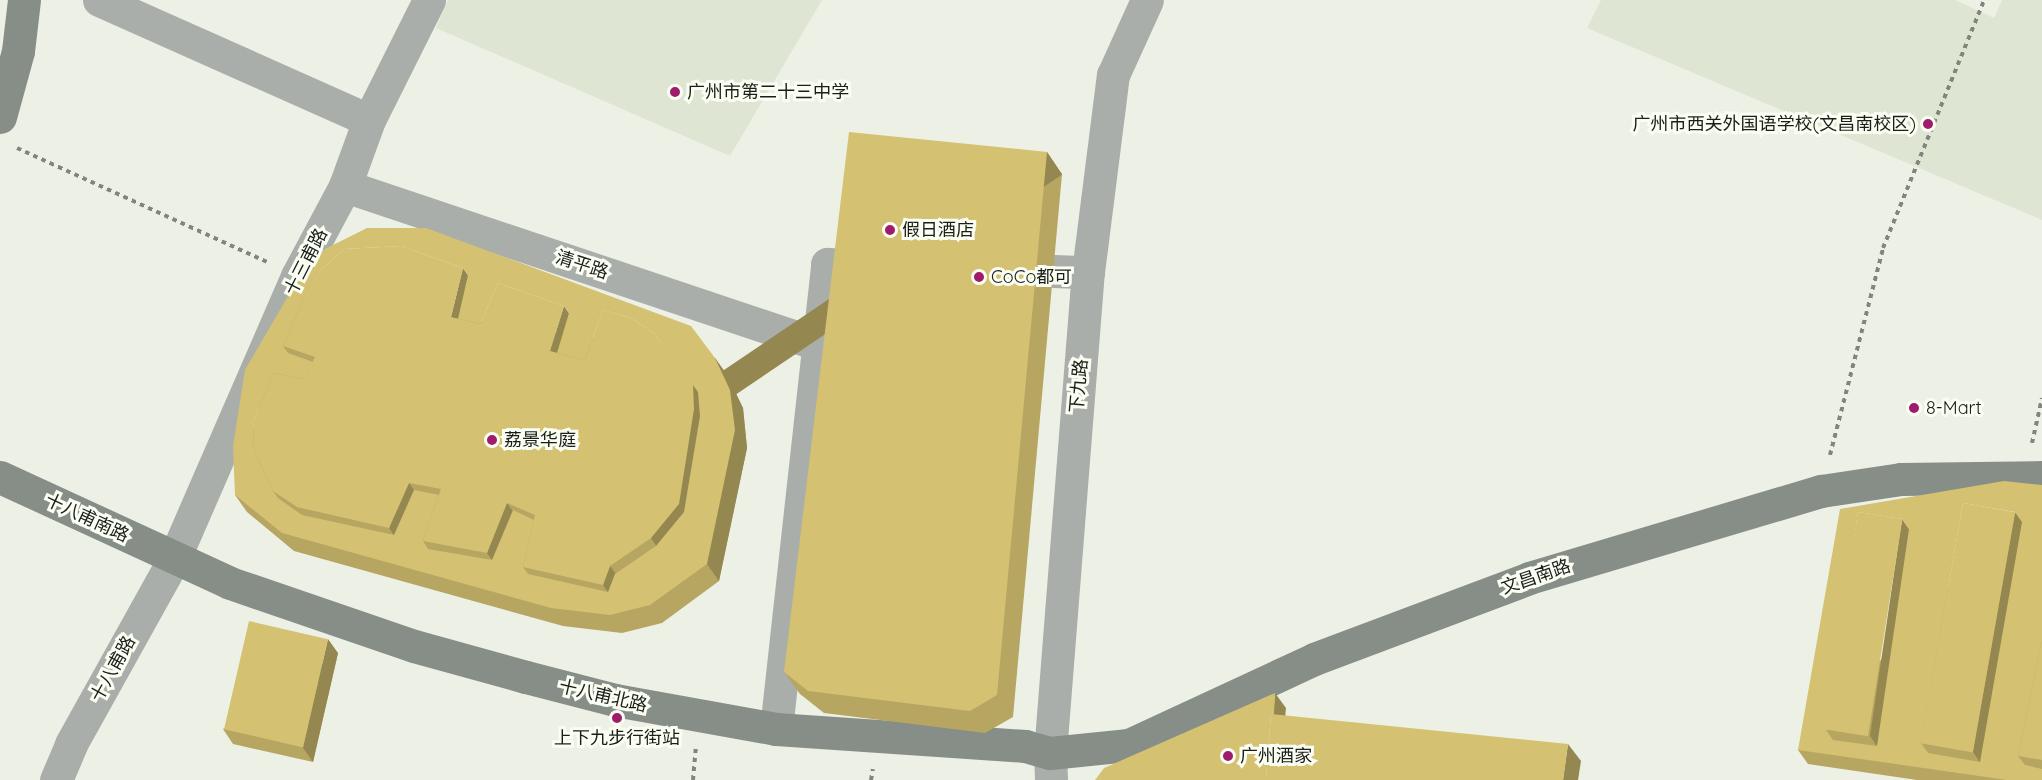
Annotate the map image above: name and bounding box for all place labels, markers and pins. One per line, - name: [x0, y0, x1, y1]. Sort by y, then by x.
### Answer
- place label: 广州市第二十三中学: [687, 81, 849, 103]
- marker: 广州市第二十三中学: [668, 85, 682, 99]
- place label: 广州市西关外国语学校(文昌南校区): [1633, 113, 1916, 135]
- marker: 广州市西关外国语学校(文昌南校区): [1921, 117, 1935, 131]
- place label: 假日酒店: [902, 219, 974, 241]
- marker: 假日酒店: [883, 223, 897, 237]
- place label: CoCo都可: [991, 266, 1072, 288]
- marker: CoCo都可: [972, 270, 986, 284]
- place label: 8-Mart: [1926, 397, 1982, 419]
- marker: 8-Mart: [1907, 401, 1921, 415]
- place label: 荔景华庭: [504, 429, 576, 451]
- marker: 荔景华庭: [485, 433, 499, 447]
- marker: 上下九步行街站: [610, 711, 624, 725]
- place label: 上下九步行街站: [554, 727, 680, 749]
- place label: 广州酒家: [1240, 745, 1312, 767]
- marker: 广州酒家: [1221, 749, 1235, 763]

